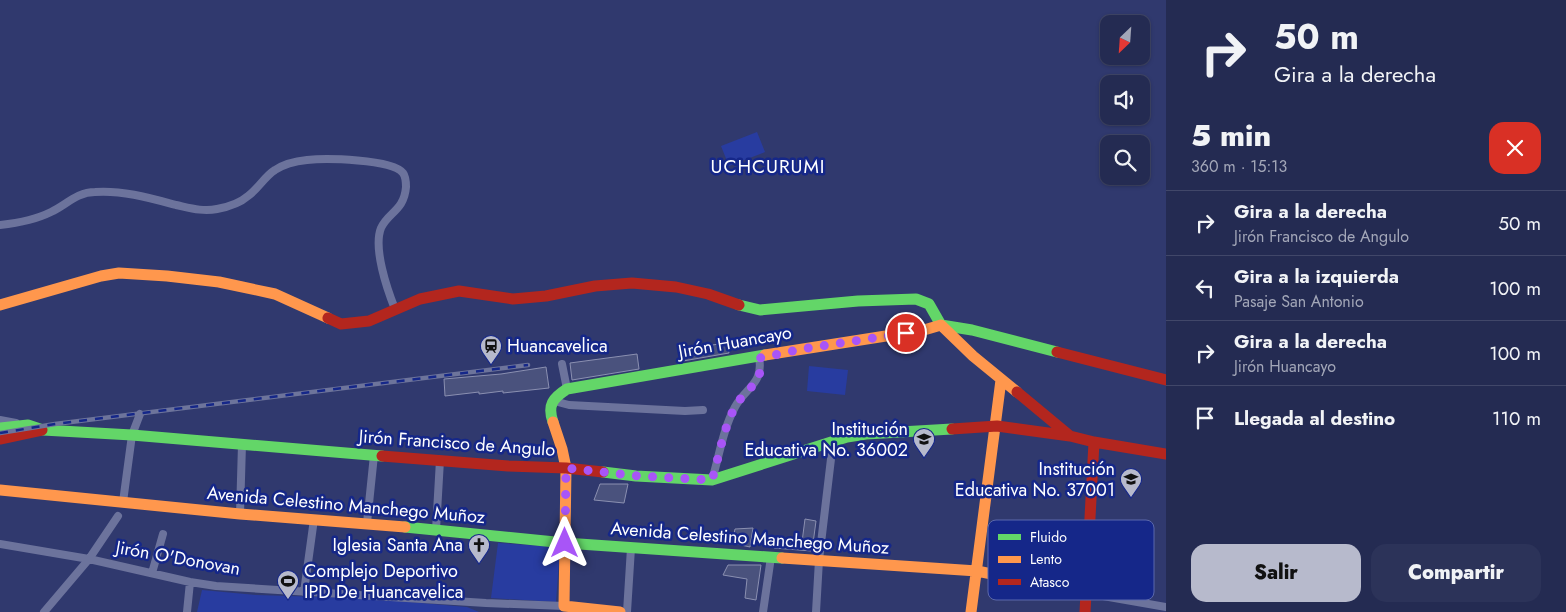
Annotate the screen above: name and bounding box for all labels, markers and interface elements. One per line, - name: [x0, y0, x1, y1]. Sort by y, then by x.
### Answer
- text: 50 m: [1274, 12, 1359, 62]
- north arrow: [1100, 15, 1150, 65]
- map controls: [1100, 15, 1150, 185]
- icon: right: [1191, 20, 1256, 85]
- text: Gira a la derecha: [1274, 58, 1436, 90]
- button: sound: [1100, 75, 1150, 125]
- text: 5 min: [1191, 114, 1271, 157]
- button: close: [1489, 122, 1541, 174]
- button: search: [1100, 135, 1150, 185]
- district label: UCHCURUMI: [711, 153, 825, 180]
- text: 360 m · 15:13: [1191, 155, 1287, 178]
- text: Gira a la derecha: [1234, 198, 1387, 225]
- icon: right: [1191, 209, 1219, 237]
- text: 50 m: [1498, 210, 1541, 237]
- text: Jirón Francisco de Angulo: [1234, 225, 1409, 248]
- text: Gira a la izquierda: [1234, 263, 1399, 290]
- icon: left: [1191, 274, 1219, 302]
- text: 100 m: [1489, 275, 1541, 302]
- text: Pasaje San Antonio: [1234, 290, 1364, 313]
- pin: [885, 312, 927, 354]
- street label: Jirón Huancayo: [674, 319, 794, 365]
- icon: arrive: [892, 319, 920, 347]
- text: Gira a la derecha: [1234, 328, 1387, 355]
- place label: Huancavelica: [507, 333, 608, 359]
- station icon: Huancavelica: [479, 334, 503, 365]
- icon: right: [1191, 339, 1219, 367]
- text: 100 m: [1489, 340, 1541, 367]
- text: Jirón Huancayo: [1234, 355, 1336, 378]
- icon: arrive: [1191, 404, 1219, 432]
- text: Llegada al destino: [1234, 405, 1395, 432]
- text: 110 m: [1492, 405, 1541, 432]
- place label: Institución Educativa No. 36002: [744, 416, 908, 463]
- street label: Jirón Francisco de Angulo: [356, 423, 556, 463]
- school or university icon: Institución Educativa No. 36002: [912, 427, 936, 458]
- place label: Institución Educativa No. 37001: [955, 456, 1115, 503]
- school or university icon: Institución Educativa No. 37001: [1119, 467, 1143, 498]
- street label: Avenida Celestino Manchego Muñoz: [206, 480, 487, 530]
- street label: Avenida Celestino Manchego Muñoz: [610, 515, 891, 561]
- position arrow: [538, 516, 590, 568]
- legend: [988, 520, 1154, 600]
- text: Fluido: [1030, 527, 1067, 547]
- place label: Iglesia Santa Ana: [333, 532, 463, 558]
- church icon: Iglesia Santa Ana: [467, 533, 491, 564]
- street label: Jirón O'Donovan: [112, 534, 242, 582]
- button: Salir: [1191, 544, 1361, 602]
- button: Compartir: [1371, 544, 1541, 602]
- text: Lento: [1030, 549, 1062, 569]
- place label: Complejo Deportivo IPD De Huancavelica: [304, 558, 463, 605]
- sports icon: Complejo Deportivo IPD De Huancavelica: [276, 569, 300, 600]
- text: Atasco: [1030, 572, 1070, 592]

